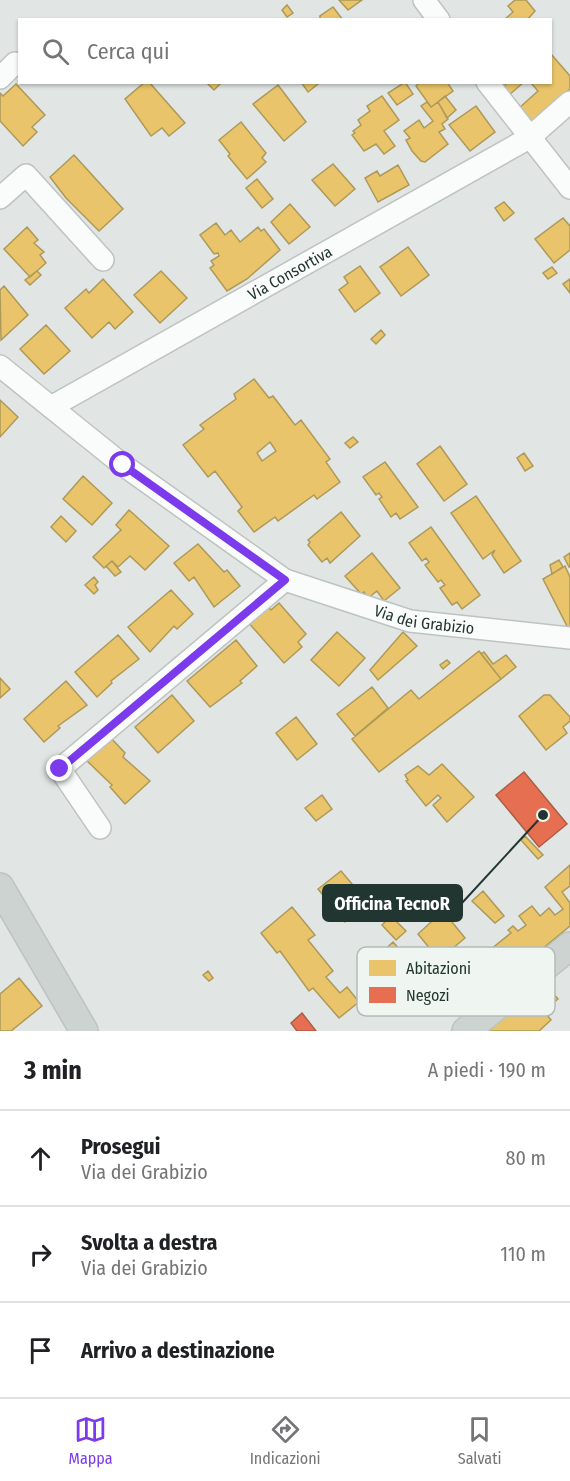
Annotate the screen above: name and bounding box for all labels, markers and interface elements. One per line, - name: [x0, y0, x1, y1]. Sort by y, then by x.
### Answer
- search box: [18, 18, 552, 84]
- icon: search: [39, 35, 72, 68]
- text: Cerca qui: [87, 38, 170, 65]
- street label: Via Consortiva: [245, 242, 336, 304]
- route start: [109, 451, 135, 477]
- street label: Via dei Grabizio: [372, 601, 475, 638]
- route end: [46, 755, 72, 781]
- callout: Officina TecnoR: [323, 885, 462, 921]
- text: Officina TecnoR: [334, 893, 451, 915]
- legend: [357, 947, 555, 1016]
- text: Abitazioni: [406, 959, 471, 978]
- text: Negozi: [406, 986, 450, 1005]
- text: 3 min: [24, 1055, 82, 1086]
- text: A piedi · 190 m: [428, 1058, 546, 1082]
- text: Prosegui: [81, 1133, 160, 1160]
- icon: ahead: [24, 1142, 57, 1175]
- text: 80 m: [506, 1146, 546, 1170]
- text: Via dei Grabizio: [81, 1160, 208, 1184]
- text: Svolta a destra: [81, 1229, 218, 1256]
- icon: right: [24, 1238, 57, 1271]
- text: 110 m: [500, 1242, 546, 1266]
- text: Via dei Grabizio: [81, 1256, 208, 1280]
- icon: arrive: [24, 1334, 57, 1367]
- text: Arrivo a destinazione: [81, 1337, 275, 1364]
- tab: Mappa: [69, 1413, 113, 1468]
- tab: Indicazioni: [250, 1413, 321, 1468]
- tab: Salvati: [458, 1413, 501, 1468]

